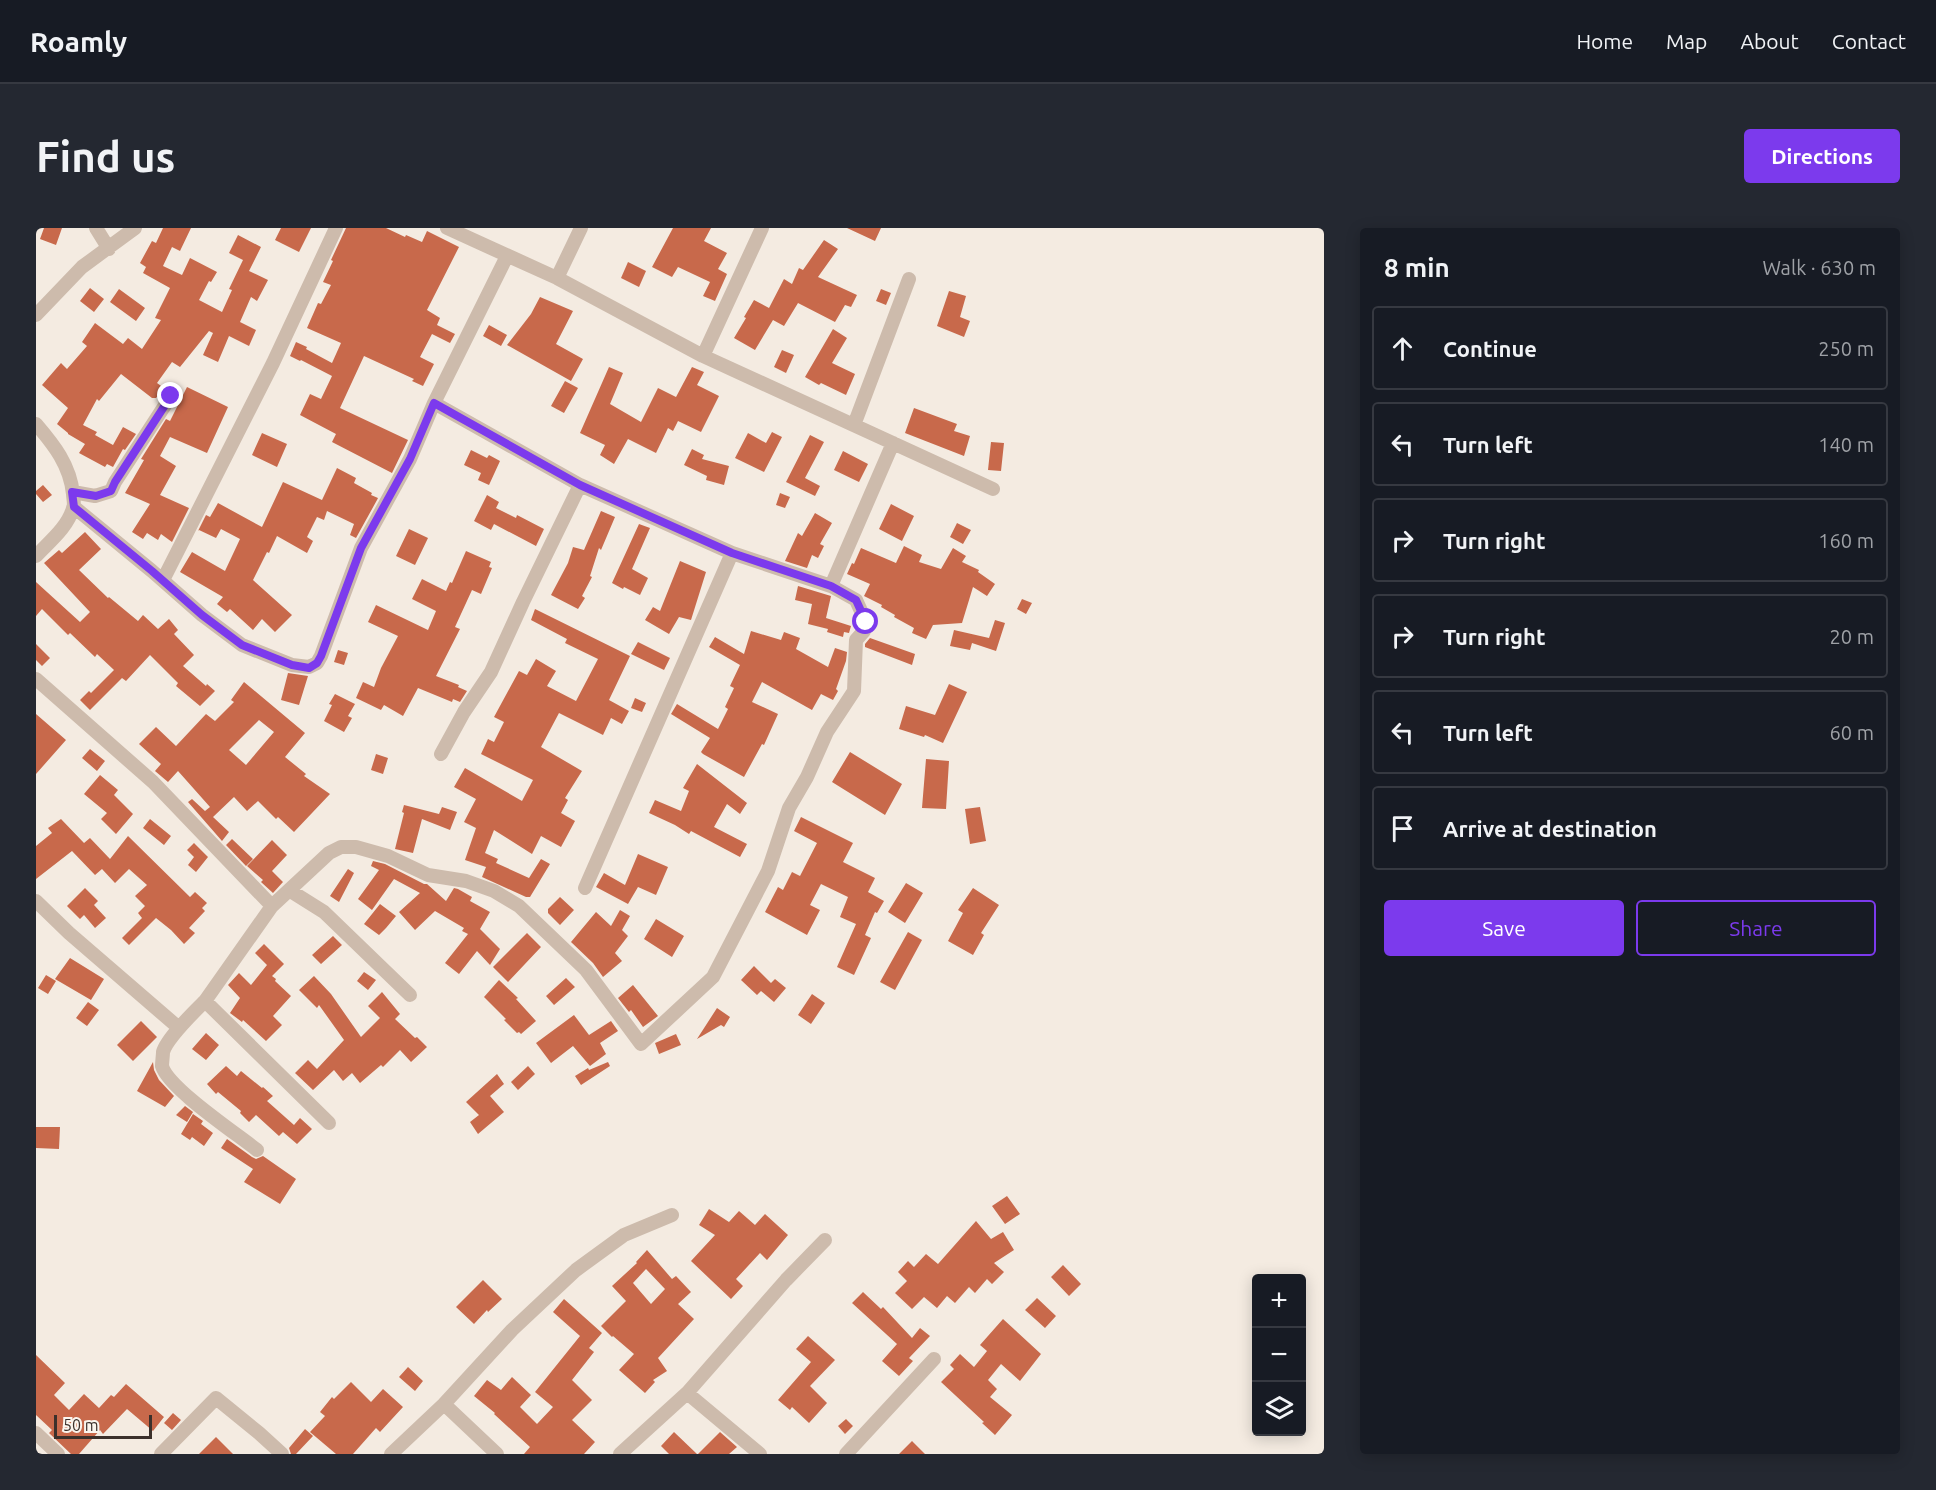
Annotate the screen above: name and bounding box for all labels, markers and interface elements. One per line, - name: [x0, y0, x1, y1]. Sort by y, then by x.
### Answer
- text: Roamly: [30, 26, 127, 57]
- text: Home: [1576, 29, 1633, 53]
- text: Map: [1666, 29, 1707, 53]
- text: About: [1740, 29, 1799, 53]
- text: Contact: [1832, 29, 1906, 53]
- button: Directions: [1744, 129, 1900, 183]
- text: Find us: [36, 133, 175, 180]
- text: 8 min: [1384, 253, 1450, 282]
- text: Walk · 630 m: [1763, 256, 1876, 279]
- icon: ahead: [1386, 332, 1419, 365]
- text: Continue: [1443, 336, 1537, 361]
- text: 250 m: [1818, 337, 1874, 360]
- route end: [157, 382, 183, 408]
- icon: left: [1386, 428, 1419, 461]
- text: Turn left: [1443, 432, 1533, 457]
- text: 140 m: [1818, 433, 1874, 456]
- icon: right: [1386, 524, 1419, 557]
- text: Turn right: [1443, 528, 1545, 553]
- text: 160 m: [1818, 529, 1874, 552]
- route start: [852, 608, 878, 634]
- icon: right: [1386, 620, 1419, 653]
- text: Turn right: [1443, 624, 1545, 649]
- text: 20 m: [1830, 625, 1874, 648]
- icon: left: [1386, 716, 1419, 749]
- text: Turn left: [1443, 720, 1533, 745]
- text: 60 m: [1830, 721, 1874, 744]
- icon: arrive: [1386, 812, 1419, 845]
- text: Arrive at destination: [1443, 816, 1657, 841]
- button: Save: [1384, 900, 1624, 956]
- button: Share: [1636, 900, 1876, 956]
- map controls: [1252, 1274, 1306, 1436]
- button: +: [1252, 1274, 1306, 1328]
- button: −: [1252, 1328, 1306, 1382]
- button: layers: [1252, 1382, 1306, 1436]
- scale bar: [54, 1412, 152, 1440]
- text: 50 m: [63, 1416, 99, 1434]

